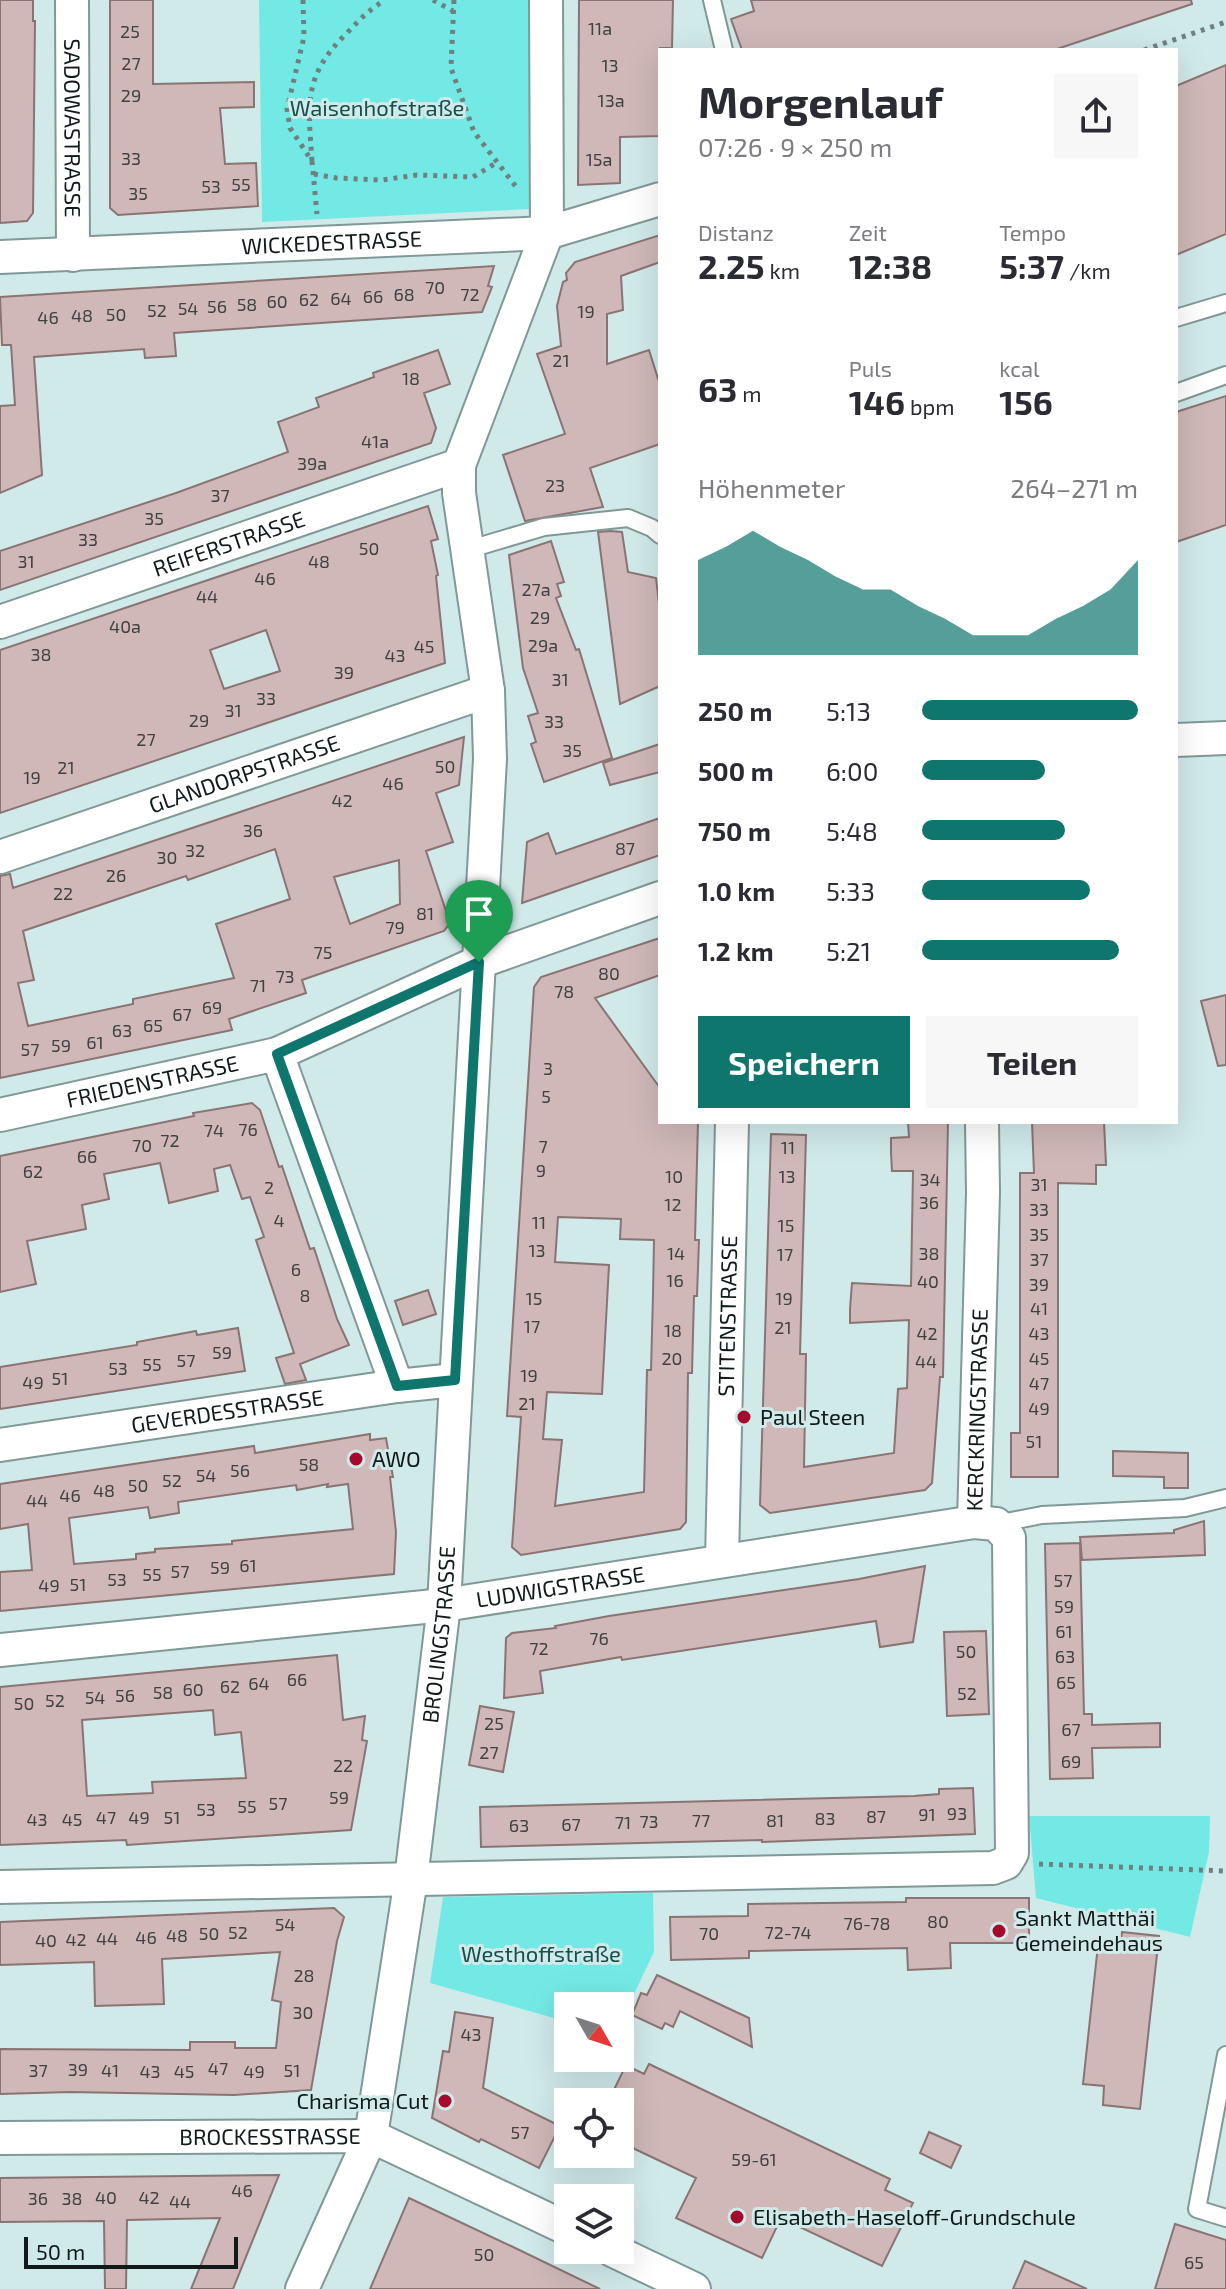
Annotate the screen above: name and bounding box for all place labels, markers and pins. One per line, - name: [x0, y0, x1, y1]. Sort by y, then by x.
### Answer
- pin: [445, 880, 513, 962]
- place label: Paul Steen: [760, 1403, 865, 1429]
- marker: Paul Steen: [735, 1408, 753, 1426]
- place label: AWO: [372, 1445, 421, 1471]
- marker: AWO: [347, 1450, 365, 1468]
- place label: Sankt Matthäi Gemeindehaus: [1015, 1904, 1163, 1955]
- marker: Sankt Matthäi Gemeindehaus: [990, 1922, 1008, 1940]
- place label: Charisma Cut: [296, 2087, 429, 2113]
- marker: Charisma Cut: [436, 2092, 454, 2110]
- place label: Elisabeth-Haseloff-Grundschule: [753, 2203, 1076, 2229]
- marker: Elisabeth-Haseloff-Grundschule: [728, 2208, 746, 2226]

